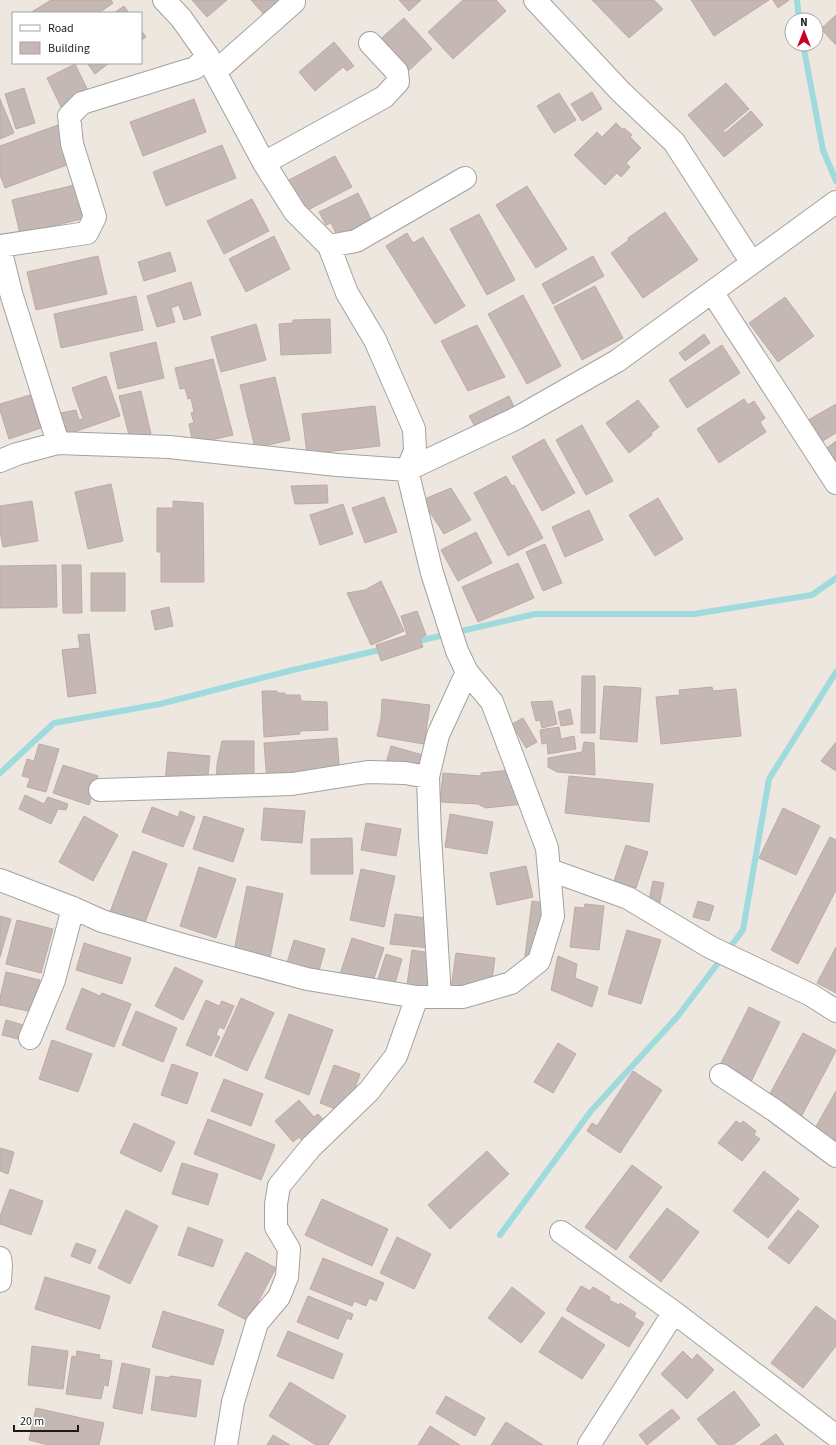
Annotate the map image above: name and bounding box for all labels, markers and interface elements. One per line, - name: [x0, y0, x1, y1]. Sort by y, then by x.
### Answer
- legend: [12, 12, 142, 64]
- north arrow: [784, 12, 824, 52]
- text: N: [800, 15, 808, 30]
- text: Road: [48, 20, 74, 37]
- text: Building: [48, 40, 90, 57]
- scale bar: [14, 1407, 78, 1433]
- text: 20 m: [20, 1413, 44, 1430]

